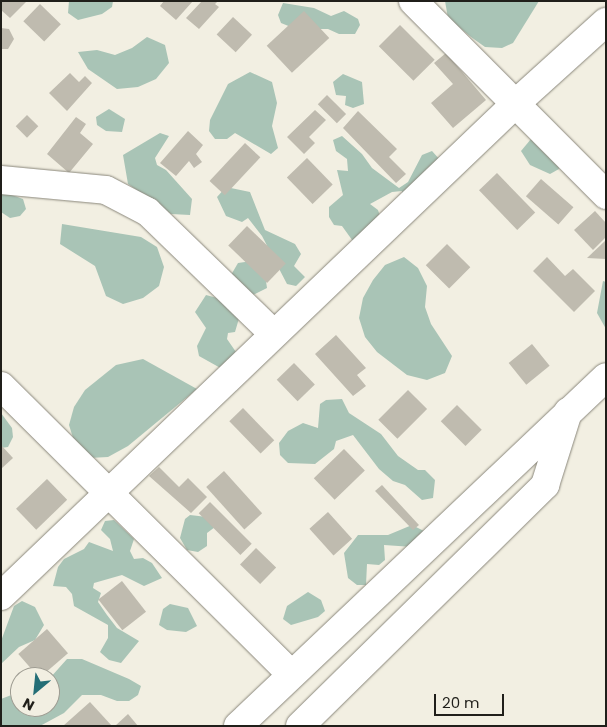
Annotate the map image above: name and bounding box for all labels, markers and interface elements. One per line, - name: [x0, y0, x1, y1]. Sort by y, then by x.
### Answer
- north arrow: [10, 667, 60, 717]
- scale bar: [437, 684, 507, 716]
- text: 20 m: [442, 692, 480, 713]
- text: N: [19, 693, 38, 716]

